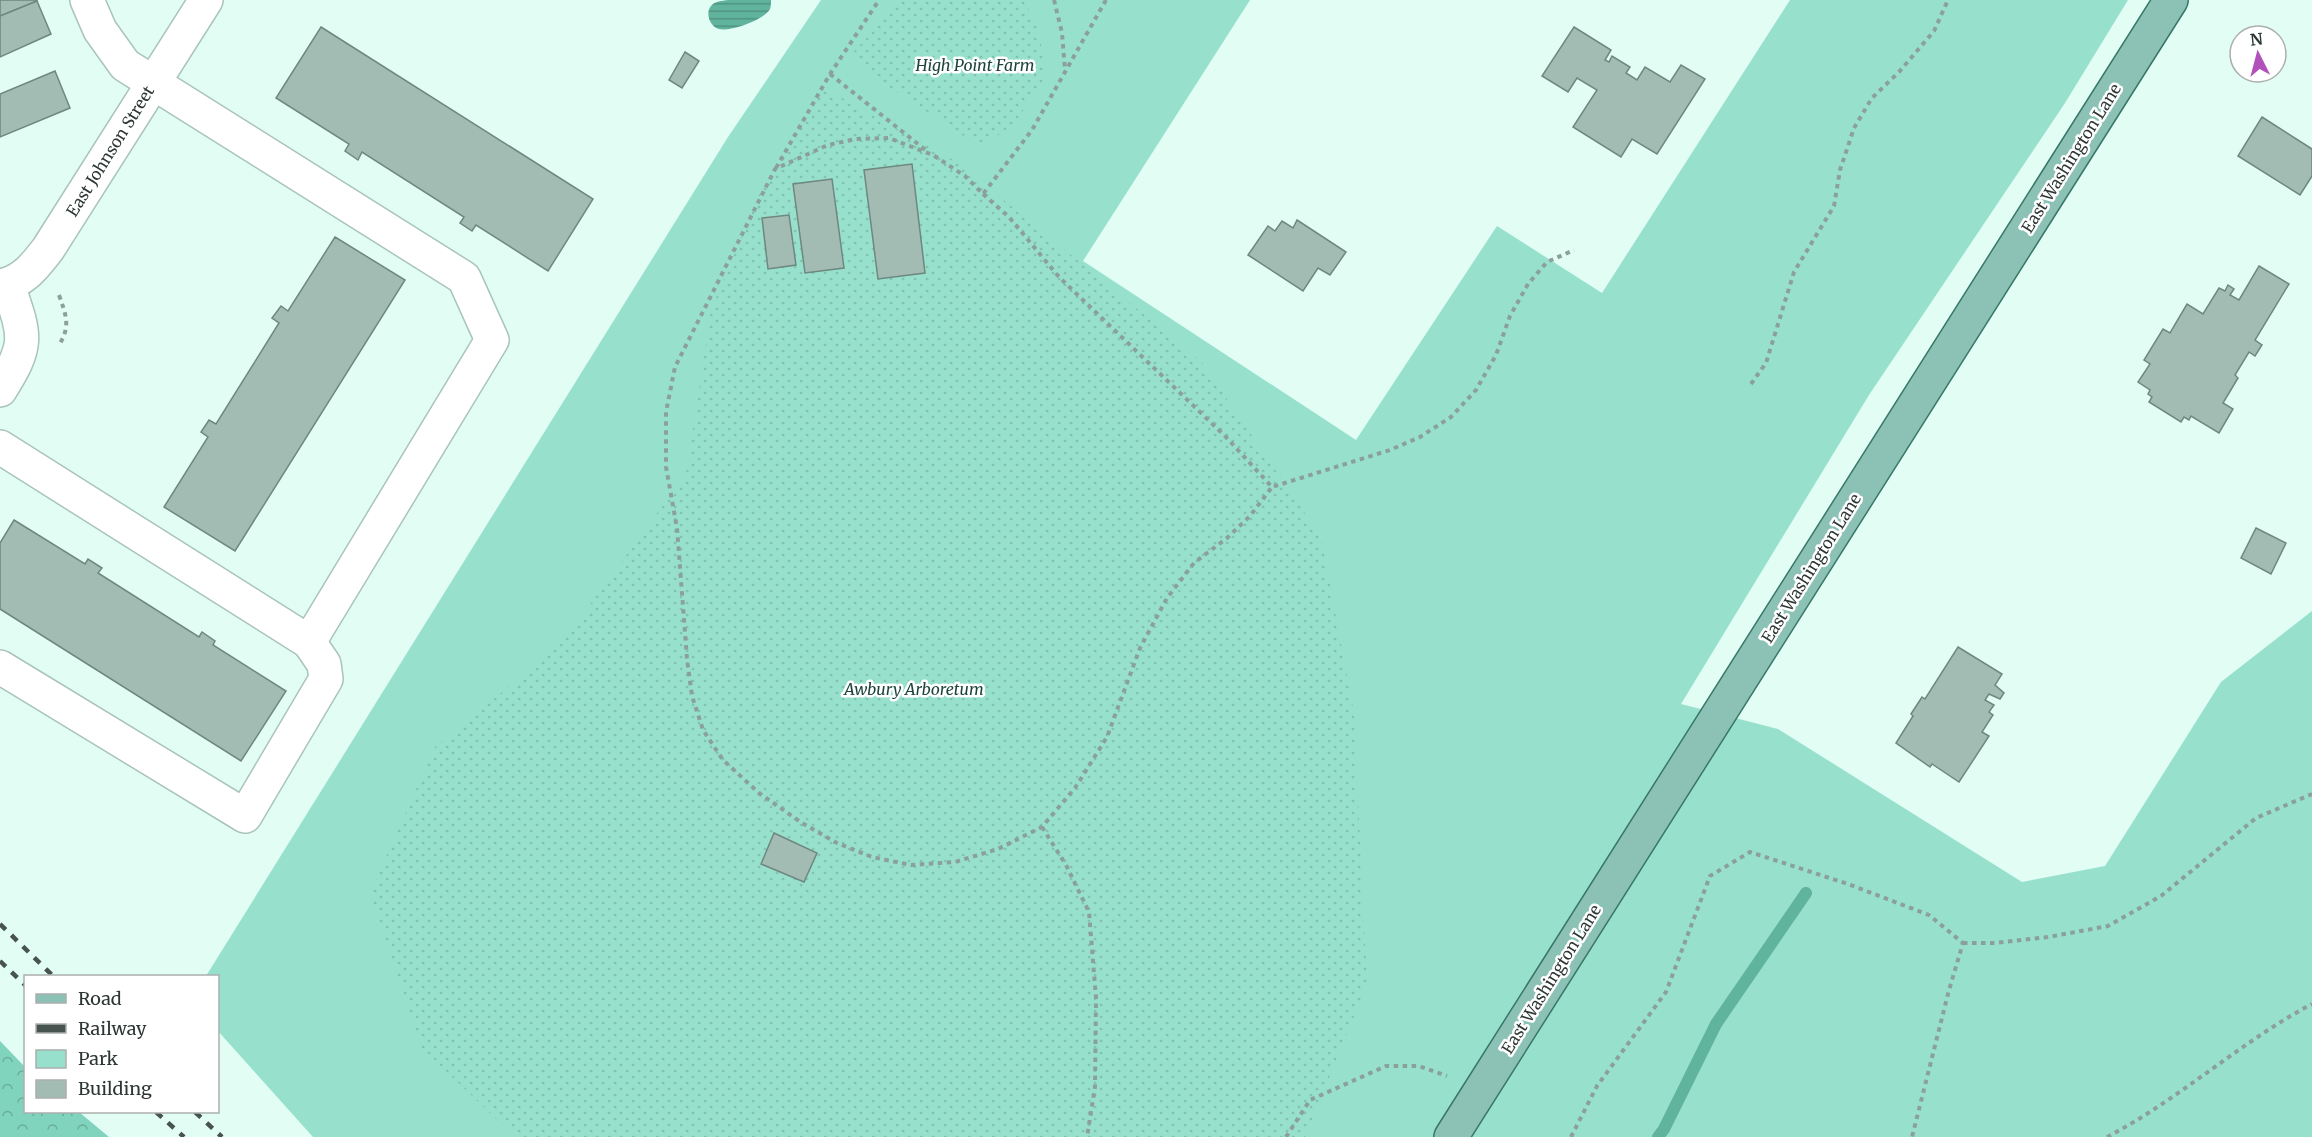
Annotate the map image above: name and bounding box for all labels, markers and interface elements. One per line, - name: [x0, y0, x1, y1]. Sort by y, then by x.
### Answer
- north arrow: [2228, 24, 2288, 84]
- text: N: [2249, 28, 2264, 50]
- park label: High Point Farm: [915, 55, 1034, 75]
- street label: East Washington Lane: [2017, 80, 2125, 236]
- street label: East Johnson Street: [62, 81, 159, 220]
- street label: East Washington Lane: [1757, 490, 1865, 646]
- park label: Awbury Arboretum: [842, 679, 984, 699]
- street label: East Washington Lane: [1497, 901, 1605, 1057]
- legend: [24, 975, 219, 1113]
- text: Road: [78, 987, 122, 1010]
- text: Railway: [78, 1017, 147, 1040]
- text: Park: [78, 1047, 119, 1070]
- text: Building: [78, 1077, 152, 1100]

